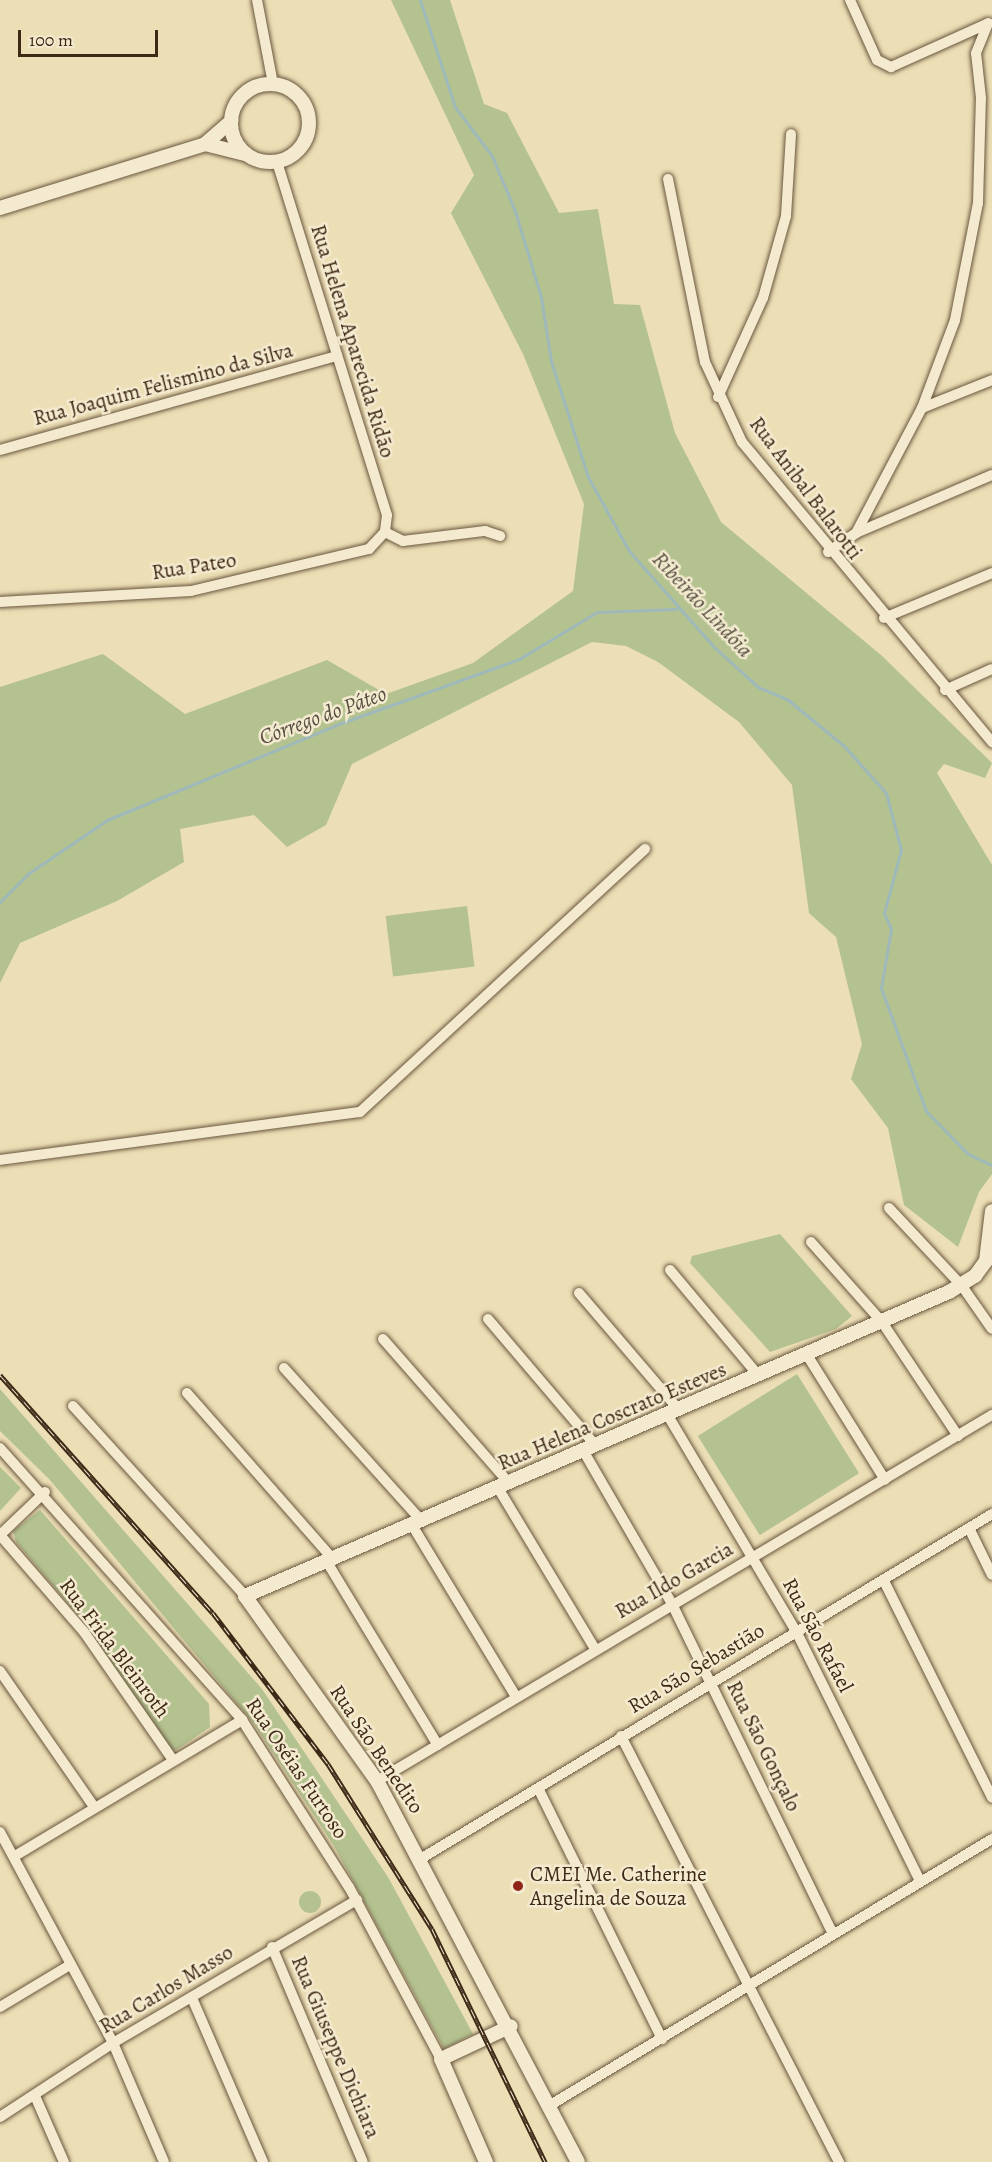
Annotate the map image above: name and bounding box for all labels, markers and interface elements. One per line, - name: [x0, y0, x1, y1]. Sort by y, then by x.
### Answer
- scale bar: [21, 18, 160, 56]
- text: 100 m: [29, 28, 73, 52]
- street label: Rua Helena Aparecida Ridão: [306, 221, 400, 461]
- street label: Rua Joaquim Felismino da Silva: [30, 337, 296, 431]
- street label: Rua Anibal Balarotti: [744, 412, 868, 564]
- street label: Rua Pateo: [150, 547, 238, 585]
- water label: Ribeirão Lindóia: [646, 547, 758, 663]
- water label: Córrego do Páteo: [256, 681, 390, 751]
- street label: Rua Helena Coscrato Esteves: [494, 1356, 730, 1476]
- street label: Rua Ildo Garcia: [610, 1536, 738, 1624]
- street label: Rua Frida Bleinroth: [54, 1573, 176, 1723]
- street label: Rua São Rafael: [777, 1574, 859, 1696]
- street label: Rua São Sebastião: [623, 1617, 769, 1719]
- street label: Rua São Gonçalo: [721, 1677, 807, 1815]
- street label: Rua São Benedito: [325, 1680, 429, 1818]
- street label: Rua Oséias Furtoso: [241, 1693, 353, 1843]
- place label: CMEI Me. Catherine Angelina de Souza: [530, 1861, 707, 1911]
- marker: CMEI Me. Catherine Angelina de Souza: [511, 1879, 525, 1893]
- street label: Rua Carlos Masso: [95, 1939, 237, 2039]
- street label: Rua Giuseppe Dichiara: [286, 1952, 386, 2142]

